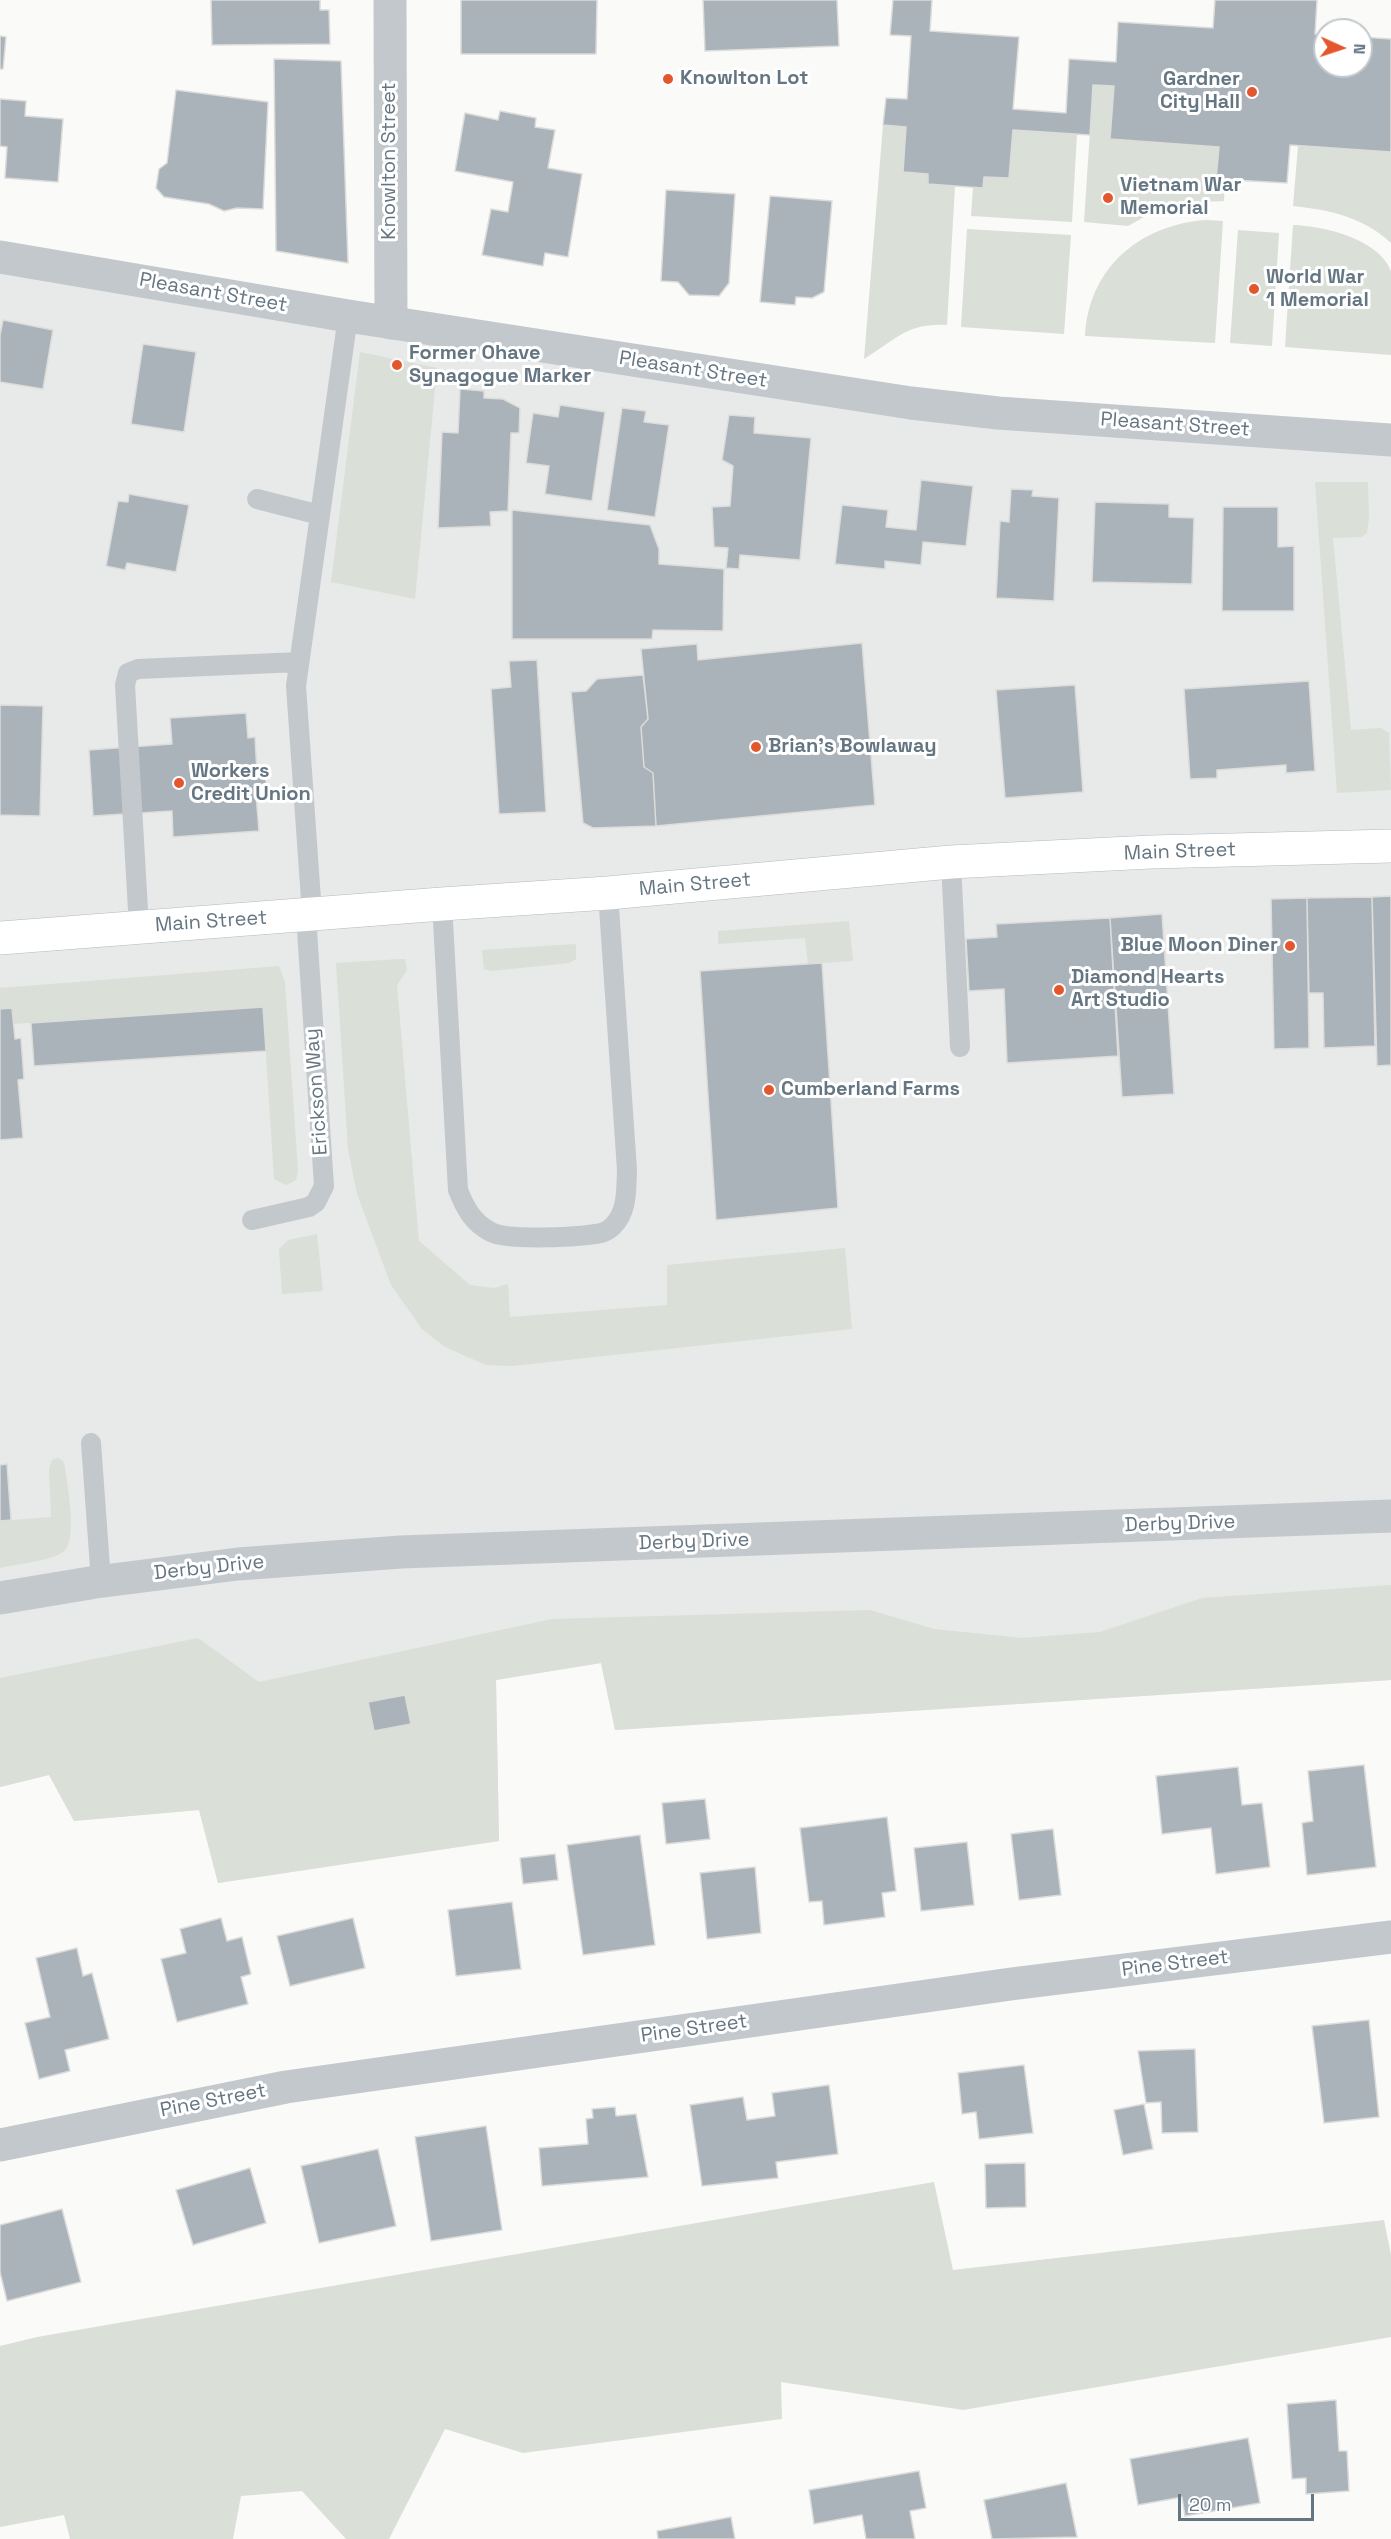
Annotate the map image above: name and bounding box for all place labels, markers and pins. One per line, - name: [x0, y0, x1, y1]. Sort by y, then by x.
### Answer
- place label: Knowlton Lot: [680, 67, 808, 91]
- place label: Gardner City Hall: [1160, 68, 1240, 115]
- marker: Knowlton Lot: [661, 72, 675, 86]
- marker: Gardner City Hall: [1245, 85, 1259, 99]
- place label: Vietnam War Memorial: [1120, 174, 1241, 221]
- marker: Vietnam War Memorial: [1101, 191, 1115, 205]
- place label: World War 1 Memorial: [1266, 266, 1369, 313]
- marker: World War 1 Memorial: [1247, 282, 1261, 296]
- place label: Former Ohave Synagogue Marker: [409, 342, 591, 389]
- marker: Former Ohave Synagogue Marker: [390, 358, 404, 372]
- place label: Brian's Bowlaway: [768, 735, 937, 759]
- marker: Brian's Bowlaway: [749, 740, 763, 754]
- place label: Workers Credit Union: [191, 760, 311, 807]
- marker: Workers Credit Union: [172, 776, 186, 790]
- place label: Blue Moon Diner: [1121, 934, 1278, 958]
- marker: Blue Moon Diner: [1283, 939, 1297, 953]
- place label: Diamond Hearts Art Studio: [1071, 966, 1224, 1013]
- marker: Diamond Hearts Art Studio: [1052, 983, 1066, 997]
- place label: Cumberland Farms: [781, 1078, 960, 1102]
- marker: Cumberland Farms: [762, 1083, 776, 1097]

